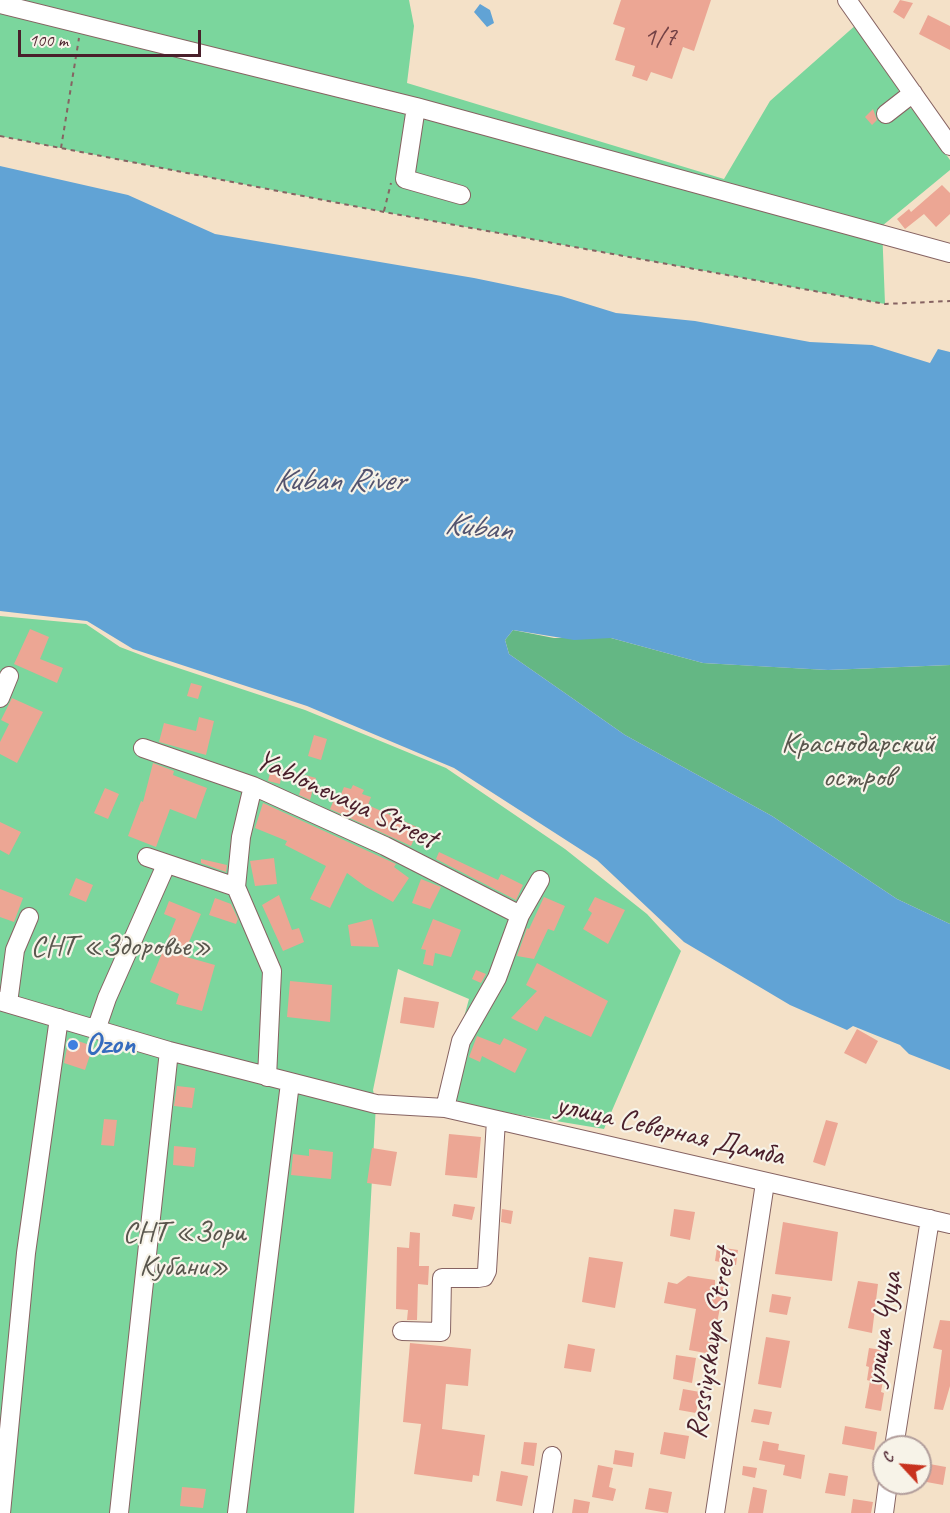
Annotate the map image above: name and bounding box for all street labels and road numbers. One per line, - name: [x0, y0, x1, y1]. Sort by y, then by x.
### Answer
- street label: Yablonevaya Street: [250, 742, 442, 858]
- street label: улица Северная Дамба: [553, 1087, 787, 1175]
- street label: Rossiyskaya Street: [679, 1246, 745, 1442]
- street label: улица Чуца: [857, 1269, 911, 1389]

